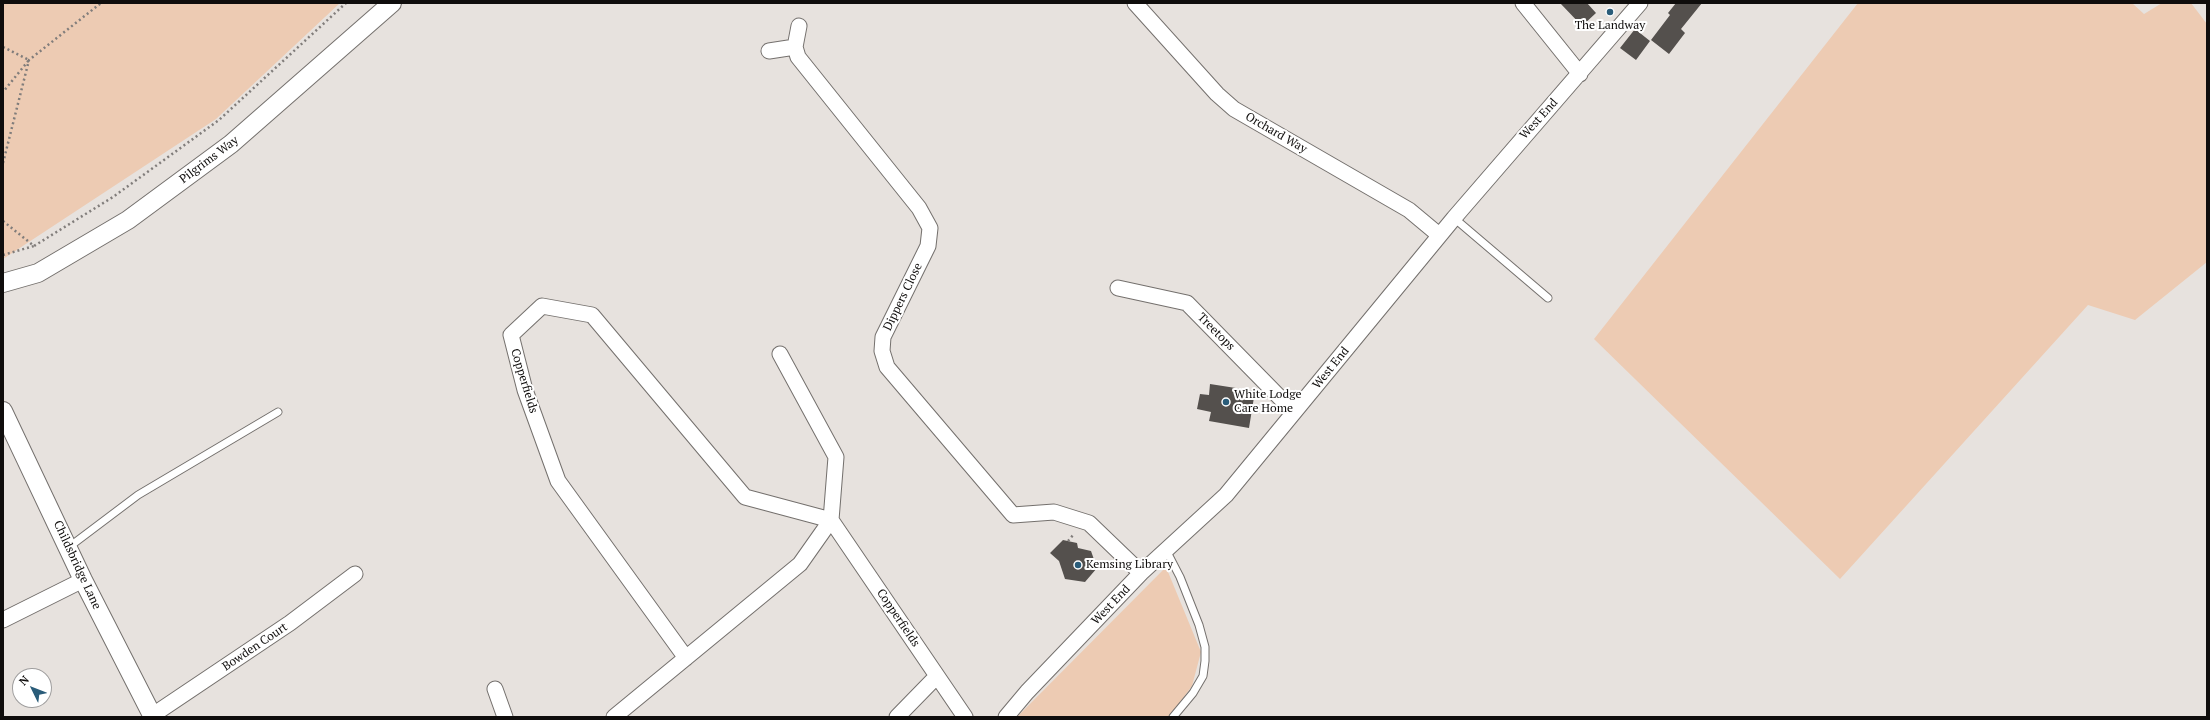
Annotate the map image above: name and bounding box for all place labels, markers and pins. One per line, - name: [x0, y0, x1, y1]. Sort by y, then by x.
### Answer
- marker: The Landway: [1605, 7, 1615, 17]
- place label: The Landway: [1575, 19, 1645, 33]
- place label: White Lodge Care Home: [1234, 388, 1301, 416]
- marker: White Lodge Care Home: [1221, 397, 1231, 407]
- place label: Kemsing Library: [1086, 558, 1173, 572]
- marker: Kemsing Library: [1073, 560, 1083, 570]

